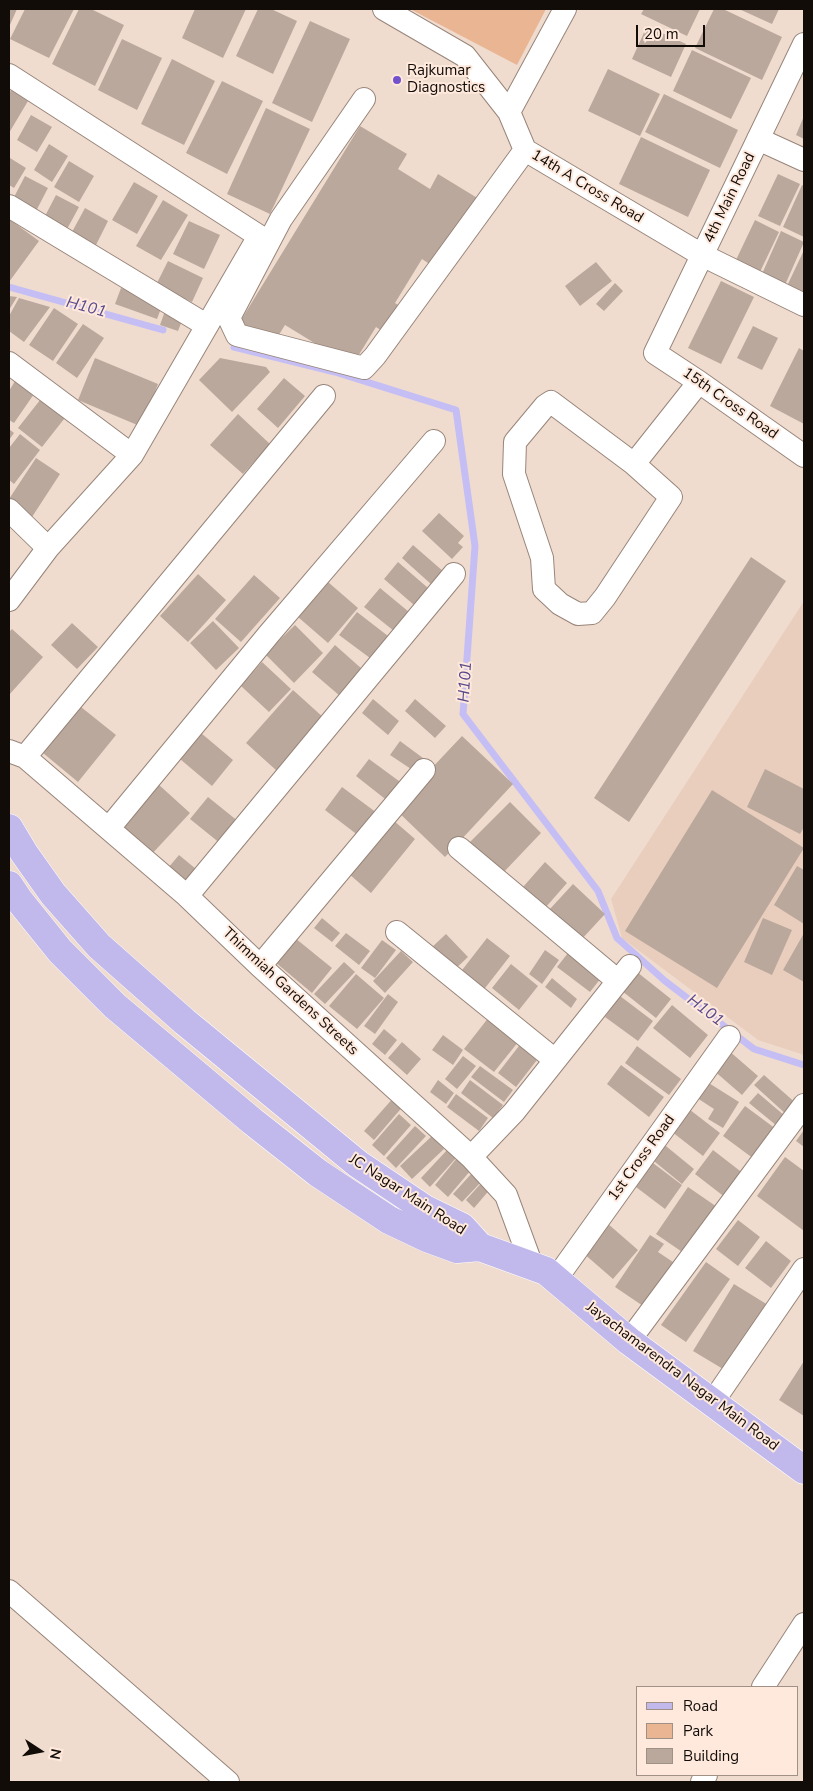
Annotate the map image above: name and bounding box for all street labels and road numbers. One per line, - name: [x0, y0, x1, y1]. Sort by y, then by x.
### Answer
- street label: 14th A Cross Road: [528, 147, 646, 227]
- street label: 4th Main Road: [700, 150, 760, 246]
- street label: 15th Cross Road: [679, 364, 781, 444]
- street label: Thimmiah Gardens Streets: [218, 924, 362, 1060]
- street label: 1st Cross Road: [605, 1111, 679, 1205]
- street label: JC Nagar Main Road: [345, 1151, 469, 1239]
- street label: Jayachamarendra Nagar Main Road: [582, 1299, 782, 1455]

